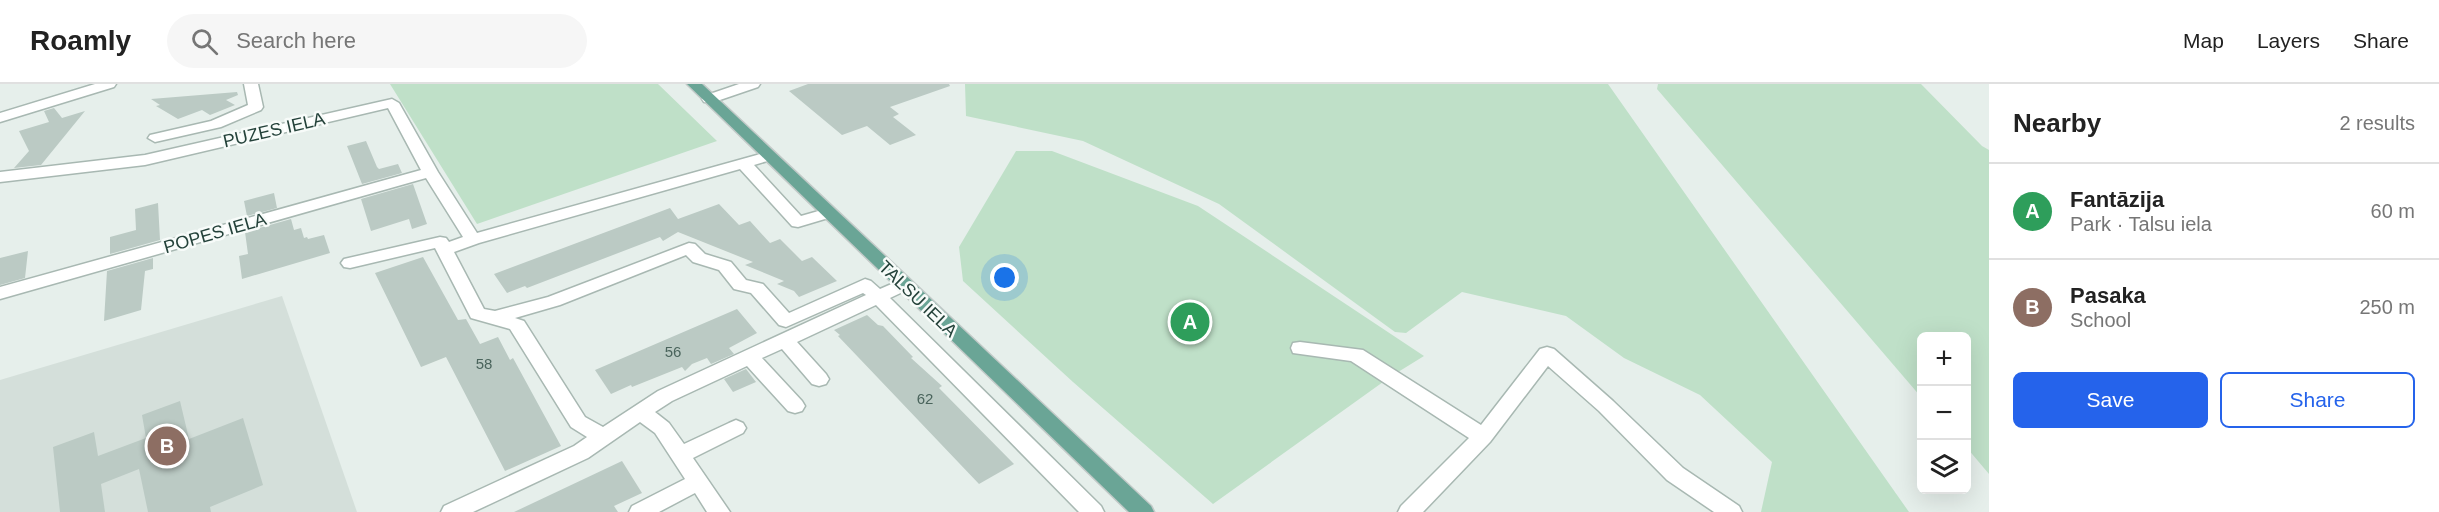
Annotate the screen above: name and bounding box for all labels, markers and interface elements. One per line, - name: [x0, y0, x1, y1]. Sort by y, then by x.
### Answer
- search box: [167, 14, 587, 68]
- text: Roamly: [30, 25, 131, 56]
- icon: search: [188, 25, 221, 58]
- text: Search here: [236, 28, 356, 53]
- text: Map: [2183, 29, 2224, 52]
- text: Layers: [2257, 29, 2320, 52]
- text: Share: [2353, 29, 2409, 52]
- text: Nearby: [2013, 108, 2101, 138]
- street label: PUZES IELA: [221, 109, 327, 151]
- text: 2 results: [2339, 112, 2415, 134]
- text: Fantāzija: [2070, 187, 2164, 212]
- text: A: [2025, 200, 2040, 222]
- text: 60 m: [2371, 200, 2415, 222]
- street label: POPES IELA: [161, 209, 269, 257]
- text: Park · Talsu iela: [2070, 213, 2212, 235]
- street label: TALSU IELA: [875, 257, 961, 341]
- your location: [990, 263, 1019, 292]
- text: Pasaka: [2070, 283, 2146, 308]
- text: B: [2025, 296, 2040, 318]
- text: 250 m: [2359, 296, 2415, 318]
- pin: A: [1170, 300, 1210, 344]
- text: School: [2070, 309, 2131, 331]
- map controls: [1917, 332, 1971, 494]
- button: +: [1917, 332, 1971, 386]
- house number: 56: [665, 343, 681, 360]
- house number: 58: [476, 355, 492, 372]
- button: Save: [2013, 372, 2208, 428]
- button: Share: [2220, 372, 2415, 428]
- button: −: [1917, 386, 1971, 440]
- house number: 62: [917, 390, 933, 407]
- pin: B: [148, 424, 186, 469]
- button: layers: [1917, 440, 1971, 494]

